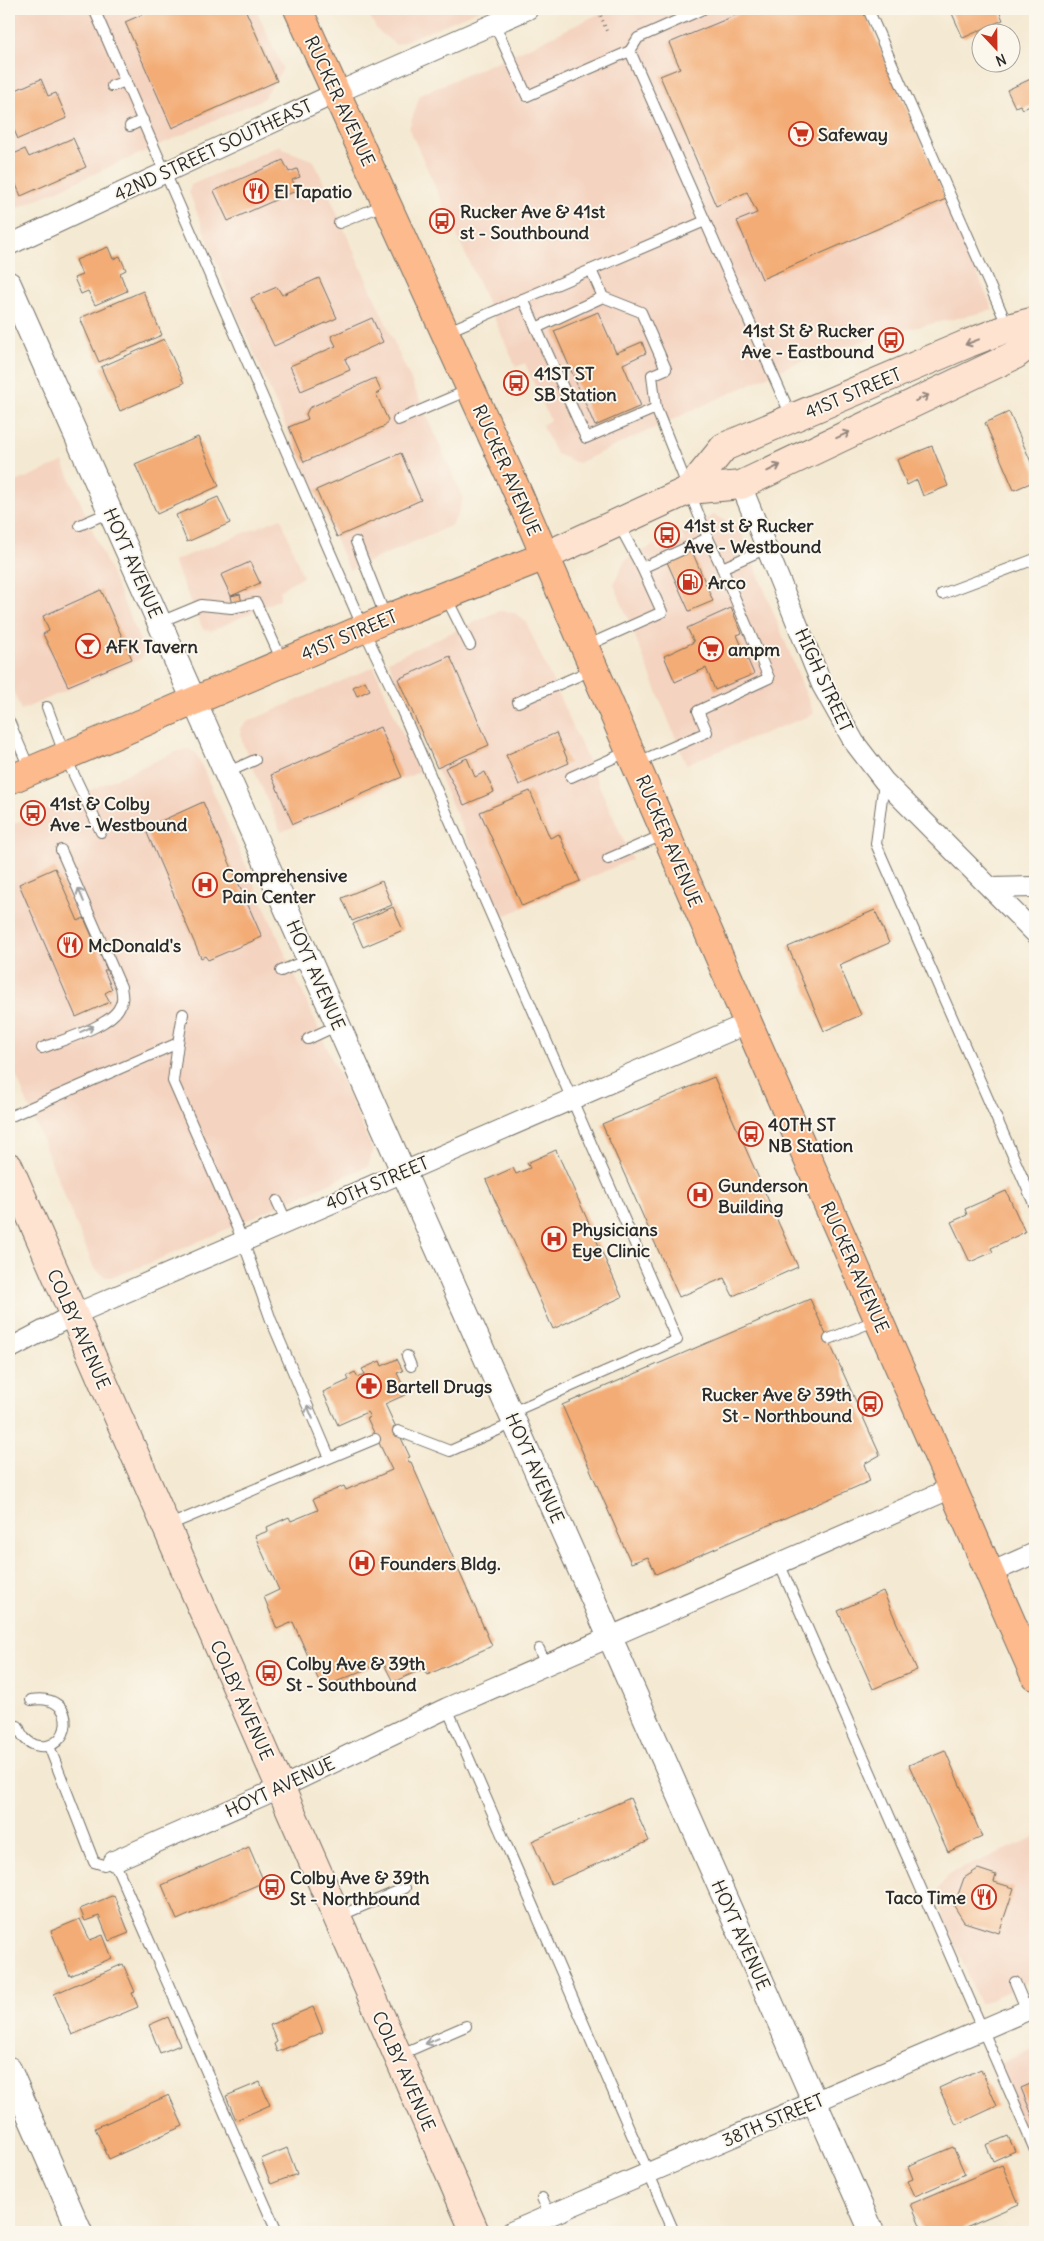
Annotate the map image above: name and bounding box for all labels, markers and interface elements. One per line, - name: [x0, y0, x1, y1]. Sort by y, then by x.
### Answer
- north arrow: [972, 22, 1022, 72]
- street label: RUCKER AVENUE: [300, 32, 380, 170]
- text: N: [993, 50, 1009, 70]
- street label: 42ND STREET SOUTHEAST: [110, 94, 316, 206]
- supermarket icon: Safeway: [788, 121, 814, 147]
- place label: Safeway: [818, 123, 888, 146]
- restaurant icon: El Tapatio: [243, 178, 269, 204]
- place label: El Tapatio: [274, 180, 352, 203]
- place label: Rucker Ave & 41st st - Southbound: [460, 200, 606, 244]
- bus stop icon: Rucker Ave & 41st st - Southbound: [429, 208, 455, 234]
- place label: 41st St & Rucker Ave - Eastbound: [741, 319, 875, 363]
- bus stop icon: 41st St & Rucker Ave - Eastbound: [878, 327, 904, 353]
- one-way arrow: [965, 338, 981, 347]
- place label: 41ST ST SB Station: [534, 362, 617, 406]
- street label: 41ST STREET: [801, 362, 905, 424]
- bus stop icon: 41ST ST SB Station: [503, 370, 529, 396]
- one-way arrow: [914, 393, 929, 403]
- street label: RUCKER AVENUE: [468, 401, 546, 539]
- one-way arrow: [835, 430, 850, 440]
- one-way arrow: [766, 463, 781, 472]
- street label: HOYT AVENUE: [98, 504, 168, 622]
- place label: 41st st & Rucker Ave - Westbound: [684, 514, 822, 558]
- bus stop icon: 41st st & Rucker Ave - Westbound: [654, 522, 680, 548]
- fuel station icon: Arco: [677, 569, 703, 595]
- place label: Arco: [708, 571, 746, 594]
- street label: 41ST STREET: [297, 604, 401, 666]
- street label: HIGH STREET: [790, 624, 858, 736]
- bar icon: AFK Tavern: [75, 633, 101, 659]
- place label: AFK Tavern: [106, 635, 198, 658]
- supermarket icon: ampm: [698, 636, 724, 662]
- place label: ampm: [728, 638, 780, 661]
- street label: RUCKER AVENUE: [631, 772, 707, 910]
- place label: 41st & Colby Ave - Westbound: [50, 792, 188, 836]
- bus stop icon: 41st & Colby Ave - Westbound: [20, 800, 46, 826]
- place label: Comprehensive Pain Center: [222, 864, 348, 908]
- hospital icon: Comprehensive Pain Center: [192, 872, 218, 898]
- one-way arrow: [75, 887, 84, 902]
- street label: HOYT AVENUE: [281, 916, 351, 1034]
- restaurant icon: McDonald's: [57, 932, 83, 958]
- place label: McDonald's: [88, 934, 181, 957]
- one-way arrow: [79, 1024, 94, 1034]
- place label: 40TH ST NB Station: [768, 1113, 854, 1157]
- bus stop icon: 40TH ST NB Station: [738, 1121, 764, 1147]
- street label: 40TH STREET: [322, 1151, 432, 1215]
- place label: Gunderson Building: [718, 1174, 809, 1218]
- hospital icon: Gunderson Building: [687, 1182, 713, 1208]
- street label: RUCKER AVENUE: [816, 1198, 894, 1336]
- place label: Physicians Eye Clinic: [572, 1218, 658, 1262]
- hospital icon: Physicians Eye Clinic: [541, 1226, 567, 1252]
- street label: COLBY AVENUE: [42, 1265, 116, 1393]
- pharmacy icon: Bartell Drugs: [356, 1373, 382, 1399]
- place label: Bartell Drugs: [386, 1375, 492, 1398]
- place label: Rucker Ave & 39th St - Northbound: [701, 1383, 853, 1427]
- bus stop icon: Rucker Ave & 39th St - Northbound: [857, 1391, 883, 1417]
- one-way arrow: [305, 1405, 315, 1420]
- street label: HOYT AVENUE: [500, 1409, 570, 1527]
- hospital icon: Founders Bldg.: [349, 1550, 375, 1576]
- place label: Founders Bldg.: [380, 1552, 501, 1575]
- street label: COLBY AVENUE: [205, 1636, 279, 1764]
- place label: Colby Ave & 39th St - Southbound: [286, 1652, 426, 1696]
- bus stop icon: Colby Ave & 39th St - Southbound: [256, 1660, 282, 1686]
- street label: HOYT AVENUE: [221, 1752, 339, 1822]
- place label: Colby Ave & 39th St - Northbound: [290, 1866, 430, 1910]
- bus stop icon: Colby Ave & 39th St - Northbound: [259, 1874, 285, 1900]
- street label: HOYT AVENUE: [706, 1876, 776, 1994]
- restaurant icon: Taco Time: [971, 1884, 997, 1910]
- place label: Taco Time: [885, 1886, 966, 1909]
- street label: COLBY AVENUE: [367, 2007, 441, 2135]
- one-way arrow: [425, 2036, 440, 2046]
- street label: 38TH STREET: [719, 2088, 827, 2152]

